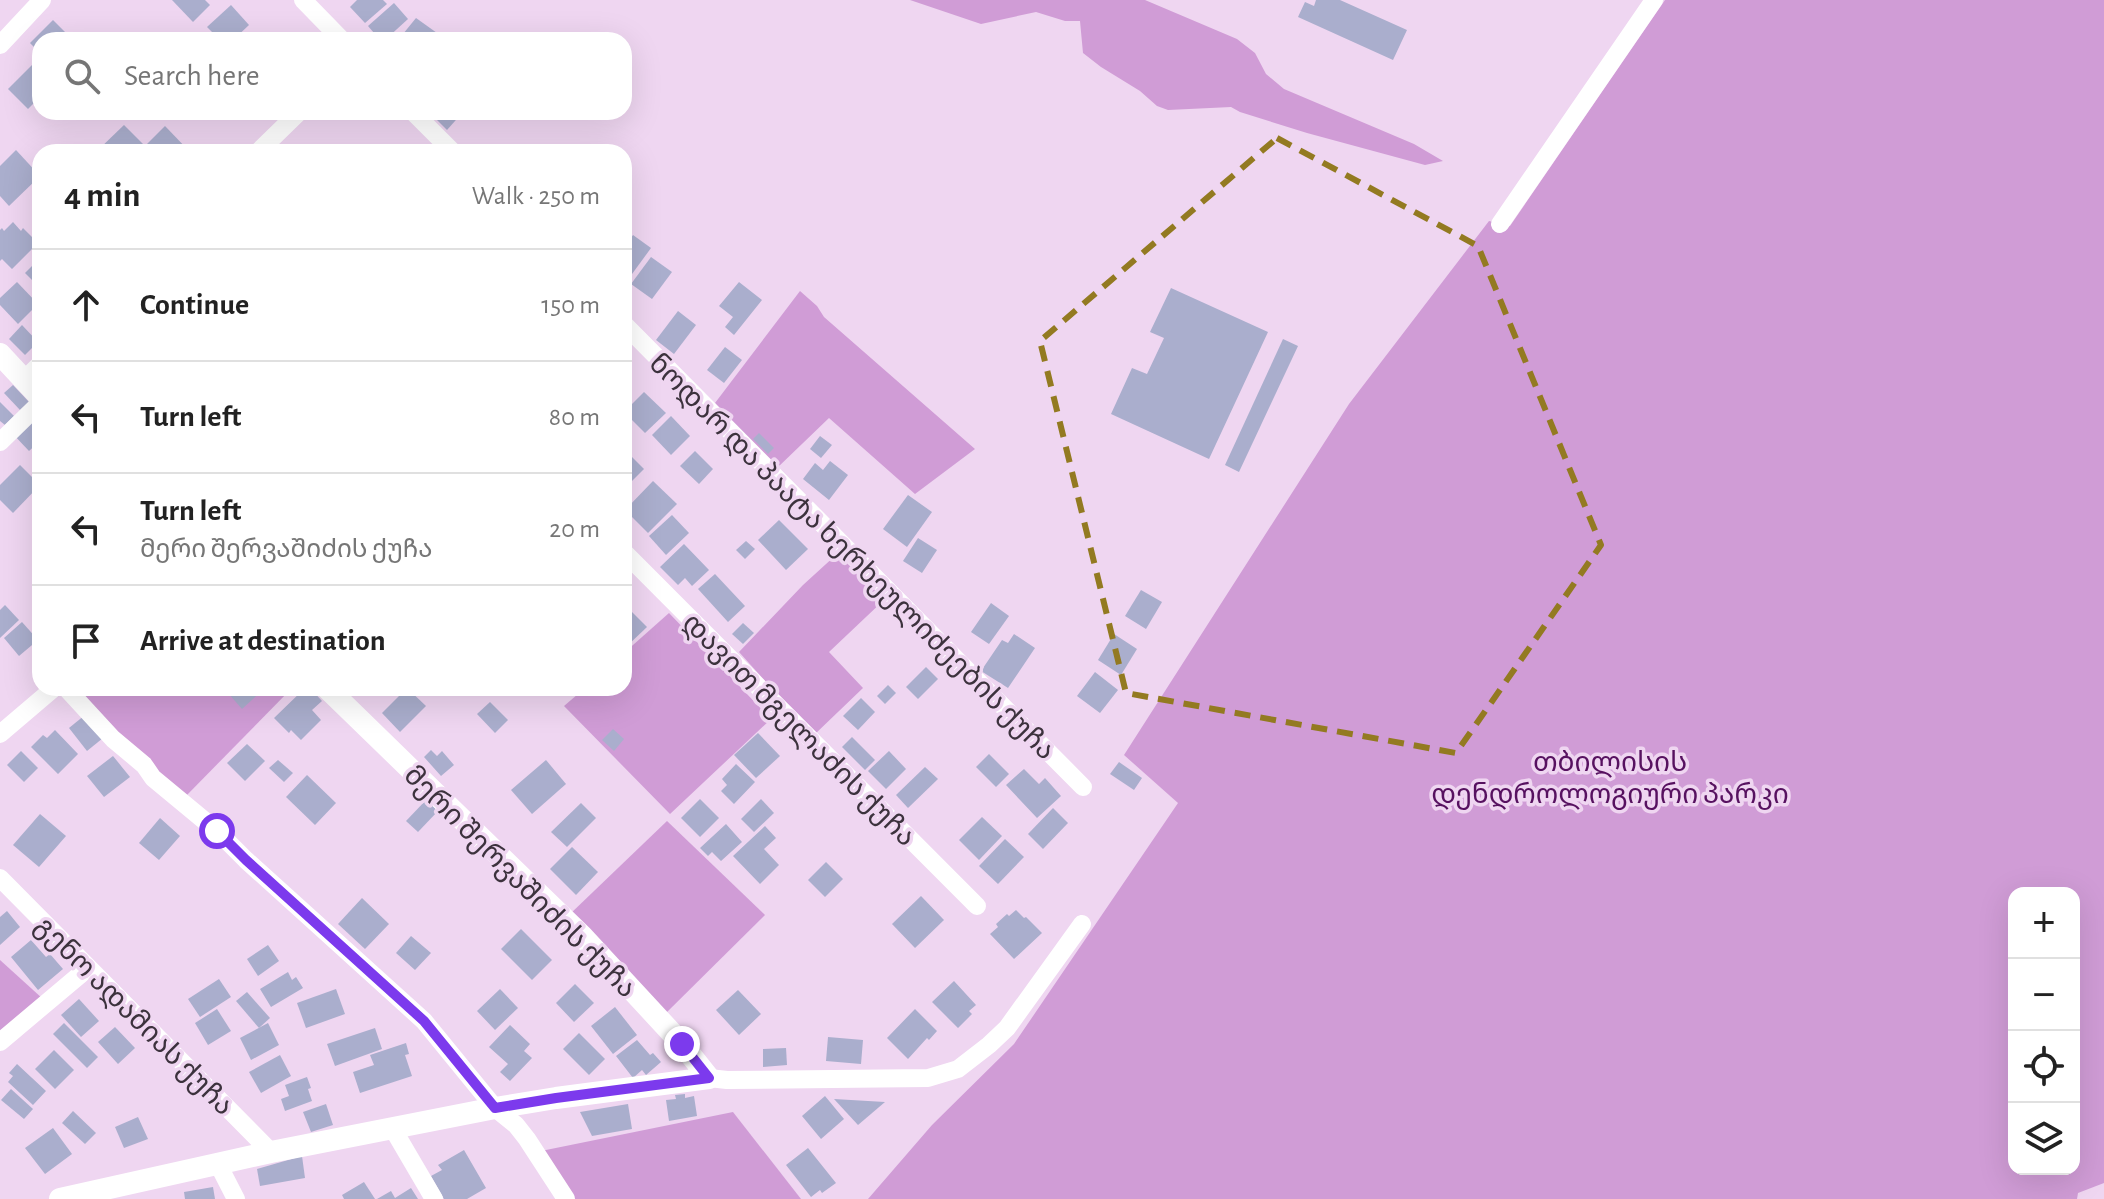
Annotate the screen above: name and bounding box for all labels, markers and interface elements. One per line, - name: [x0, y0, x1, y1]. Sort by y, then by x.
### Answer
- search box: [32, 32, 632, 120]
- icon: search: [60, 54, 104, 98]
- text: Search here: [124, 61, 260, 91]
- text: 4 min: [64, 179, 141, 213]
- text: Walk · 250 m: [472, 183, 600, 209]
- icon: ahead: [64, 283, 108, 327]
- text: Continue: [140, 290, 249, 320]
- text: 150 m: [541, 292, 600, 318]
- street label: ნოდარ და პაატა ხერხეულიძეების ქუჩა: [643, 349, 1060, 766]
- icon: left: [64, 395, 108, 439]
- text: Turn left: [140, 402, 241, 432]
- text: 80 m: [549, 404, 600, 430]
- text: Turn left: [140, 496, 241, 526]
- icon: left: [64, 507, 108, 551]
- text: 20 m: [549, 516, 600, 542]
- text: მერი შერვაშიძის ქუჩა: [140, 536, 433, 562]
- street label: დავით მგელაძის ქუჩა: [676, 609, 920, 853]
- icon: arrive: [64, 619, 108, 663]
- text: Arrive at destination: [140, 626, 386, 656]
- park label: თბილისის დენდროლოგიური პარკი: [1431, 749, 1789, 810]
- street label: მერი შერვაშიძის ქუჩა: [398, 761, 641, 1004]
- route start: [199, 813, 235, 849]
- map controls: [2008, 887, 2080, 1175]
- button: +: [2008, 887, 2080, 959]
- street label: გენო ადამიას ქუჩა: [28, 912, 238, 1122]
- button: −: [2008, 959, 2080, 1031]
- route end: [664, 1026, 700, 1062]
- button: locate: [2008, 1031, 2080, 1103]
- button: layers: [2008, 1103, 2080, 1175]

